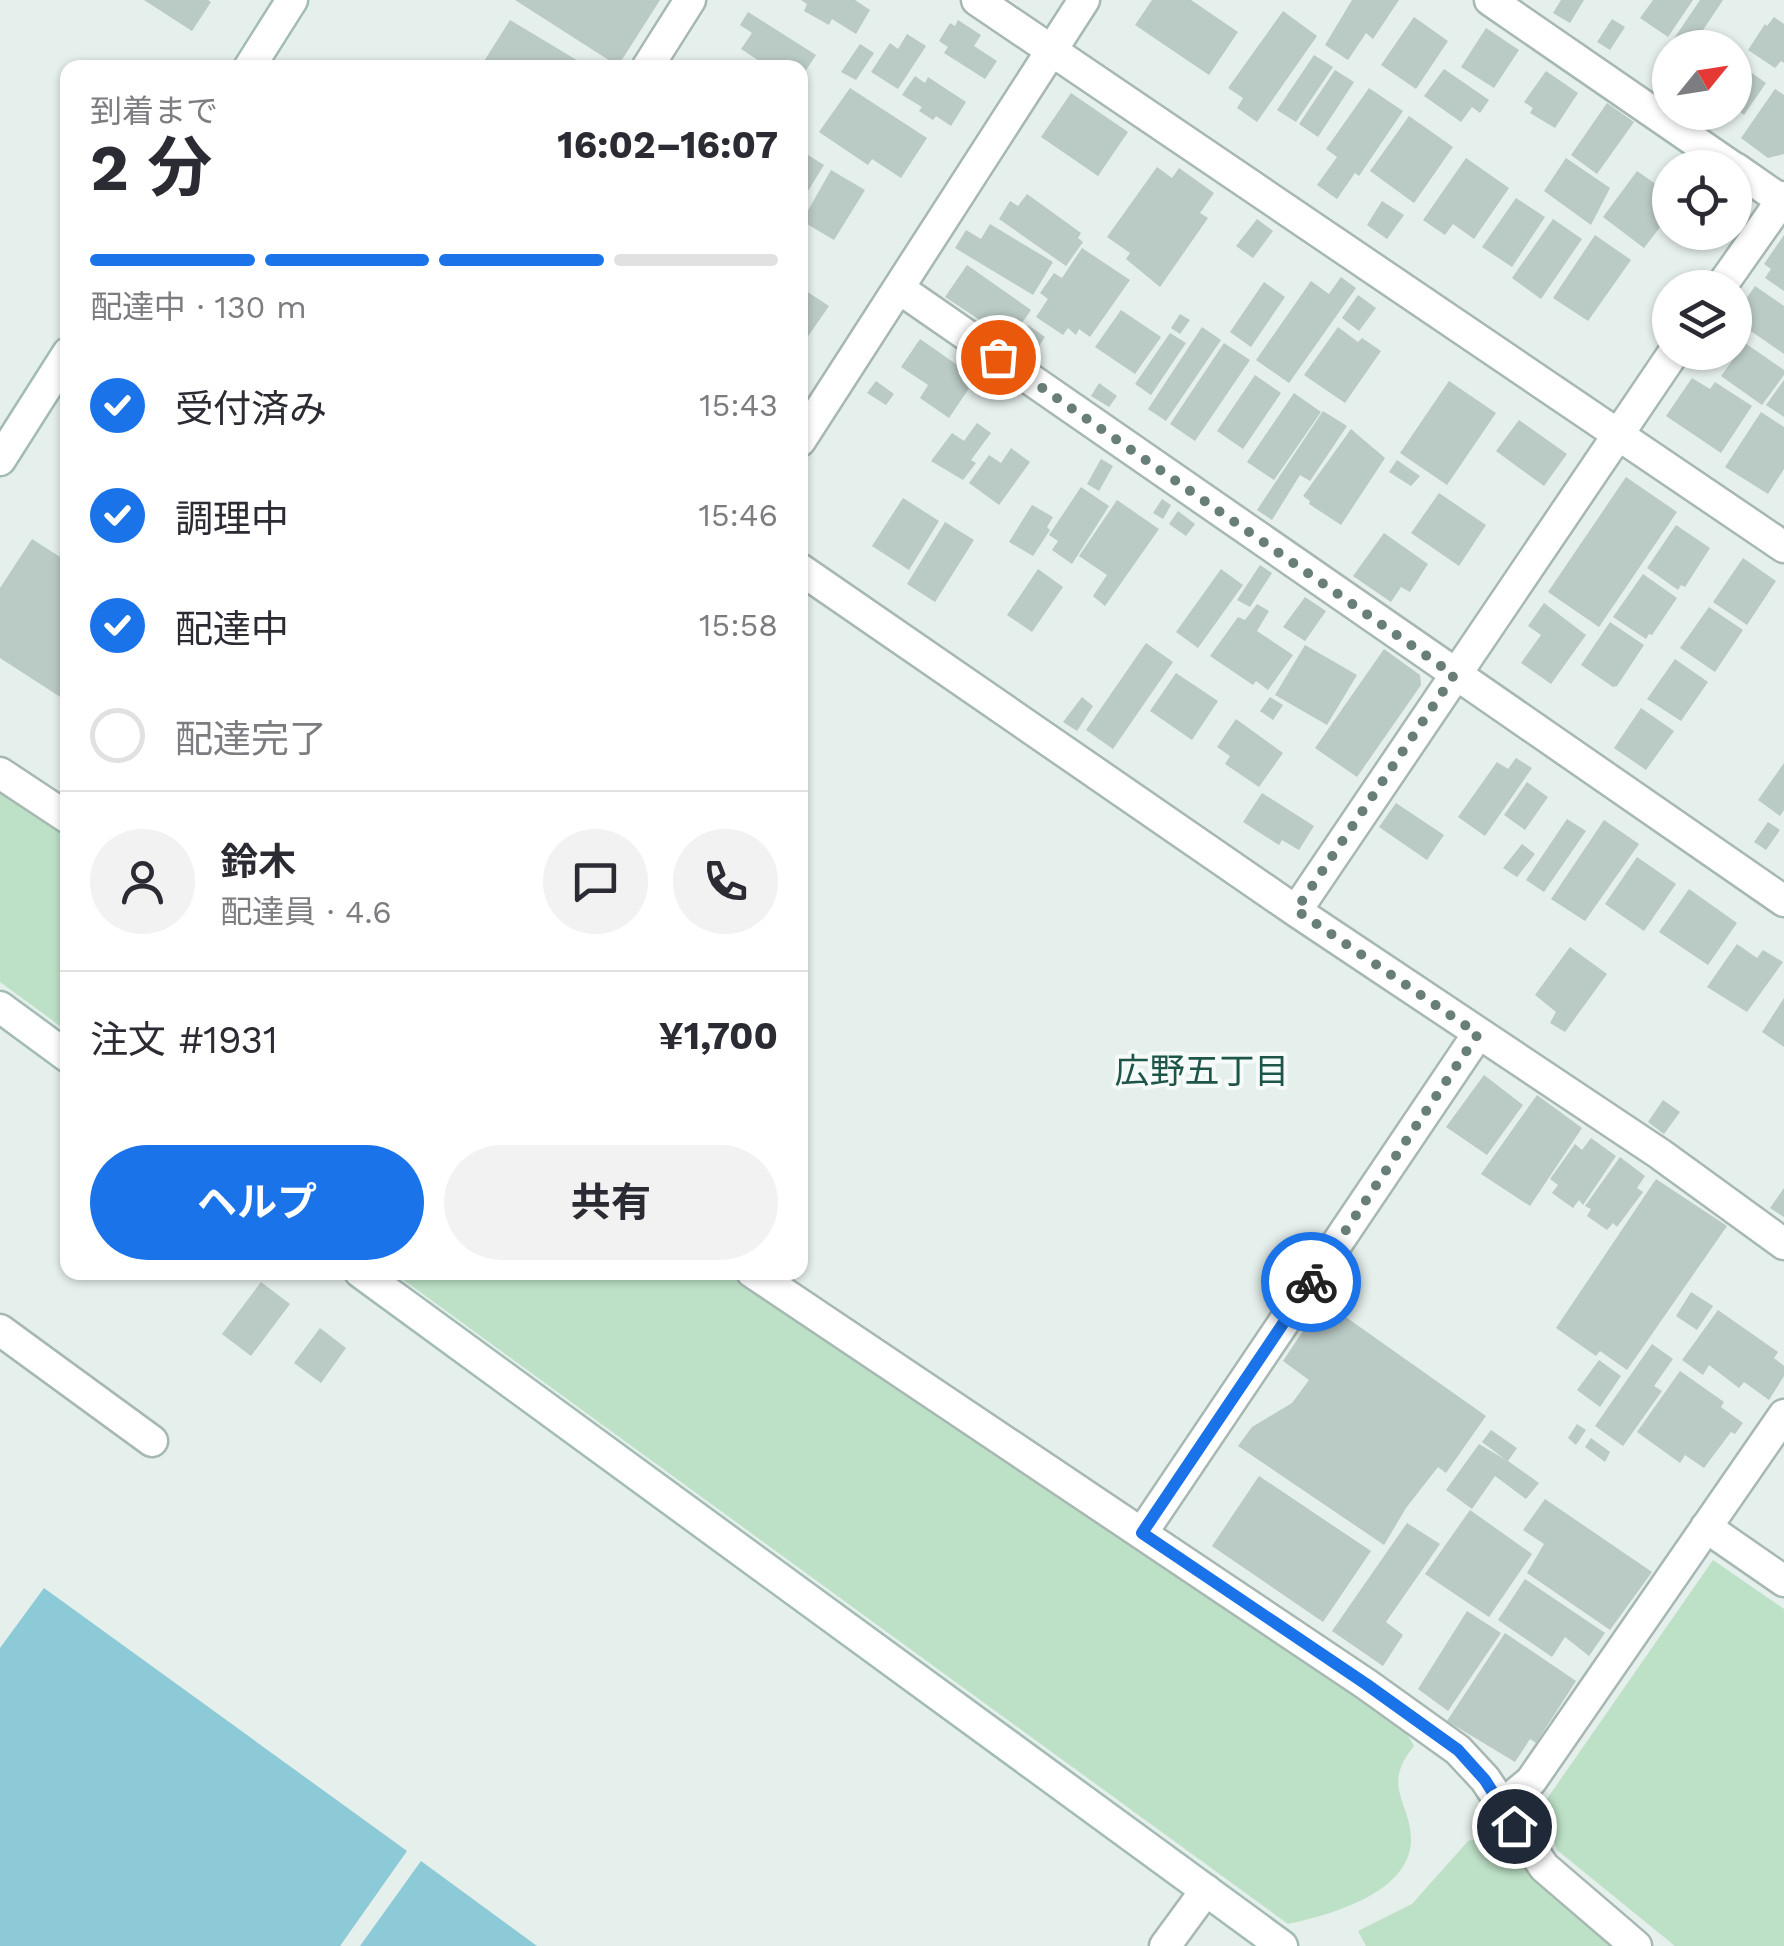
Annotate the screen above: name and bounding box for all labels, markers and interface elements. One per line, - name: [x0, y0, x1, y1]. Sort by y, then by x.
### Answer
- north arrow: [1652, 30, 1752, 130]
- map controls: [1652, 30, 1752, 370]
- text: 到着まで: [90, 92, 218, 130]
- text: 16:02–16:07: [557, 123, 778, 167]
- text: 2 分: [90, 130, 212, 206]
- button: locate: [1652, 150, 1752, 250]
- button: layers: [1652, 270, 1752, 370]
- text: 配達中 · 130 m: [90, 288, 307, 326]
- pin: [956, 315, 1041, 400]
- icon: bag: [971, 330, 1026, 385]
- icon: check: [90, 378, 145, 433]
- text: 15:43: [699, 386, 778, 424]
- text: 受付済み: [175, 387, 327, 431]
- icon: check: [90, 488, 145, 543]
- text: 15:46: [698, 496, 778, 534]
- text: 調理中: [175, 497, 289, 541]
- icon: check: [90, 598, 145, 653]
- text: 15:58: [699, 606, 778, 644]
- text: 配達中: [175, 607, 289, 651]
- text: 配達完了: [175, 717, 327, 761]
- button: person: [90, 829, 195, 934]
- button: chat: [543, 829, 648, 934]
- button: phone: [673, 829, 778, 934]
- text: 鈴木: [220, 840, 296, 884]
- text: 配達員 · 4.6: [220, 893, 392, 931]
- text: ¥1,700: [659, 1014, 778, 1058]
- text: 注文 #1931: [90, 1018, 278, 1062]
- district label: 広野五丁目: [1114, 1050, 1290, 1092]
- button: ヘルプ: [90, 1145, 424, 1260]
- button: 共有: [444, 1145, 778, 1260]
- courier: [1261, 1232, 1361, 1332]
- icon: bike: [1284, 1255, 1339, 1310]
- pin: [1472, 1784, 1557, 1869]
- icon: home: [1487, 1799, 1542, 1854]

